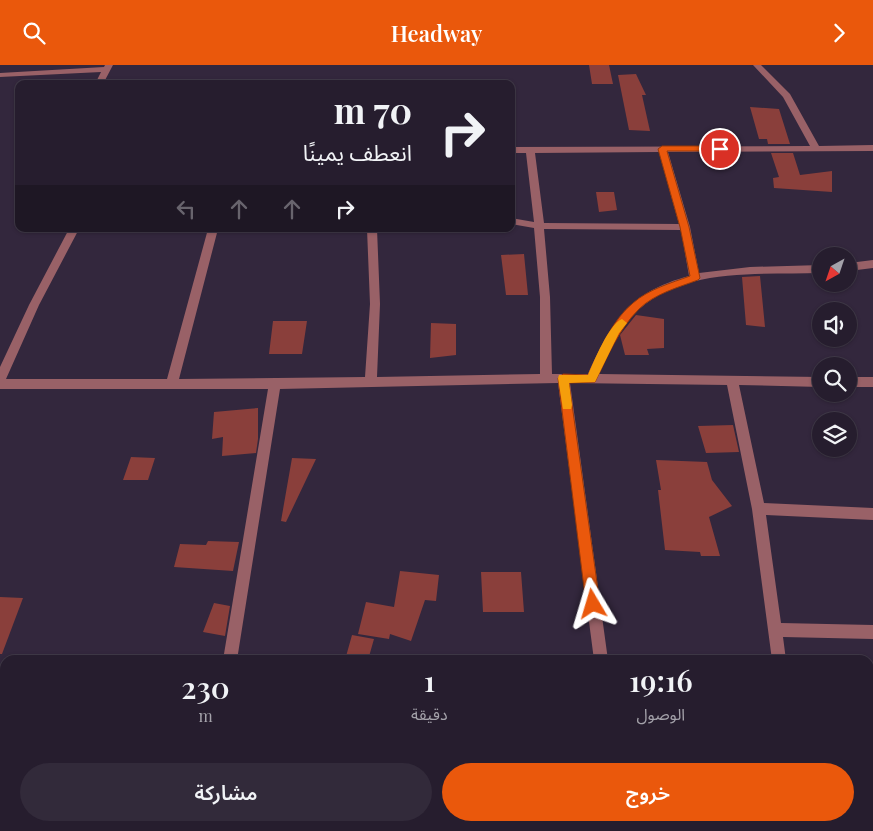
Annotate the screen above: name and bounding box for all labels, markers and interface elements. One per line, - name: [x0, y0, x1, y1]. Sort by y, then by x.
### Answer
- text: Headway: [391, 18, 482, 48]
- icon: search: [20, 19, 48, 47]
- icon: forward: [825, 19, 853, 47]
- text: 70 m: [334, 86, 412, 133]
- icon: right: [430, 100, 495, 165]
- pin: [699, 128, 741, 170]
- icon: arrive: [706, 135, 734, 163]
- text: انعطف يمينًا: [303, 137, 412, 167]
- icon: left: [172, 195, 200, 223]
- icon: ahead: [225, 195, 253, 223]
- icon: ahead: [278, 195, 306, 223]
- icon: right: [331, 195, 359, 223]
- north arrow: [812, 247, 858, 293]
- map controls: [812, 247, 857, 457]
- button: sound: [812, 302, 857, 347]
- button: search: [812, 357, 857, 402]
- button: layers: [812, 412, 857, 457]
- position arrow: [566, 577, 618, 629]
- text: 1: [424, 660, 435, 700]
- text: 19:16: [629, 660, 693, 700]
- text: 230: [181, 667, 230, 707]
- text: دقيقة: [411, 703, 448, 724]
- text: الوصول: [636, 703, 685, 724]
- text: m: [198, 705, 213, 726]
- button: مشاركة: [20, 763, 432, 821]
- button: خروج: [442, 763, 854, 821]

